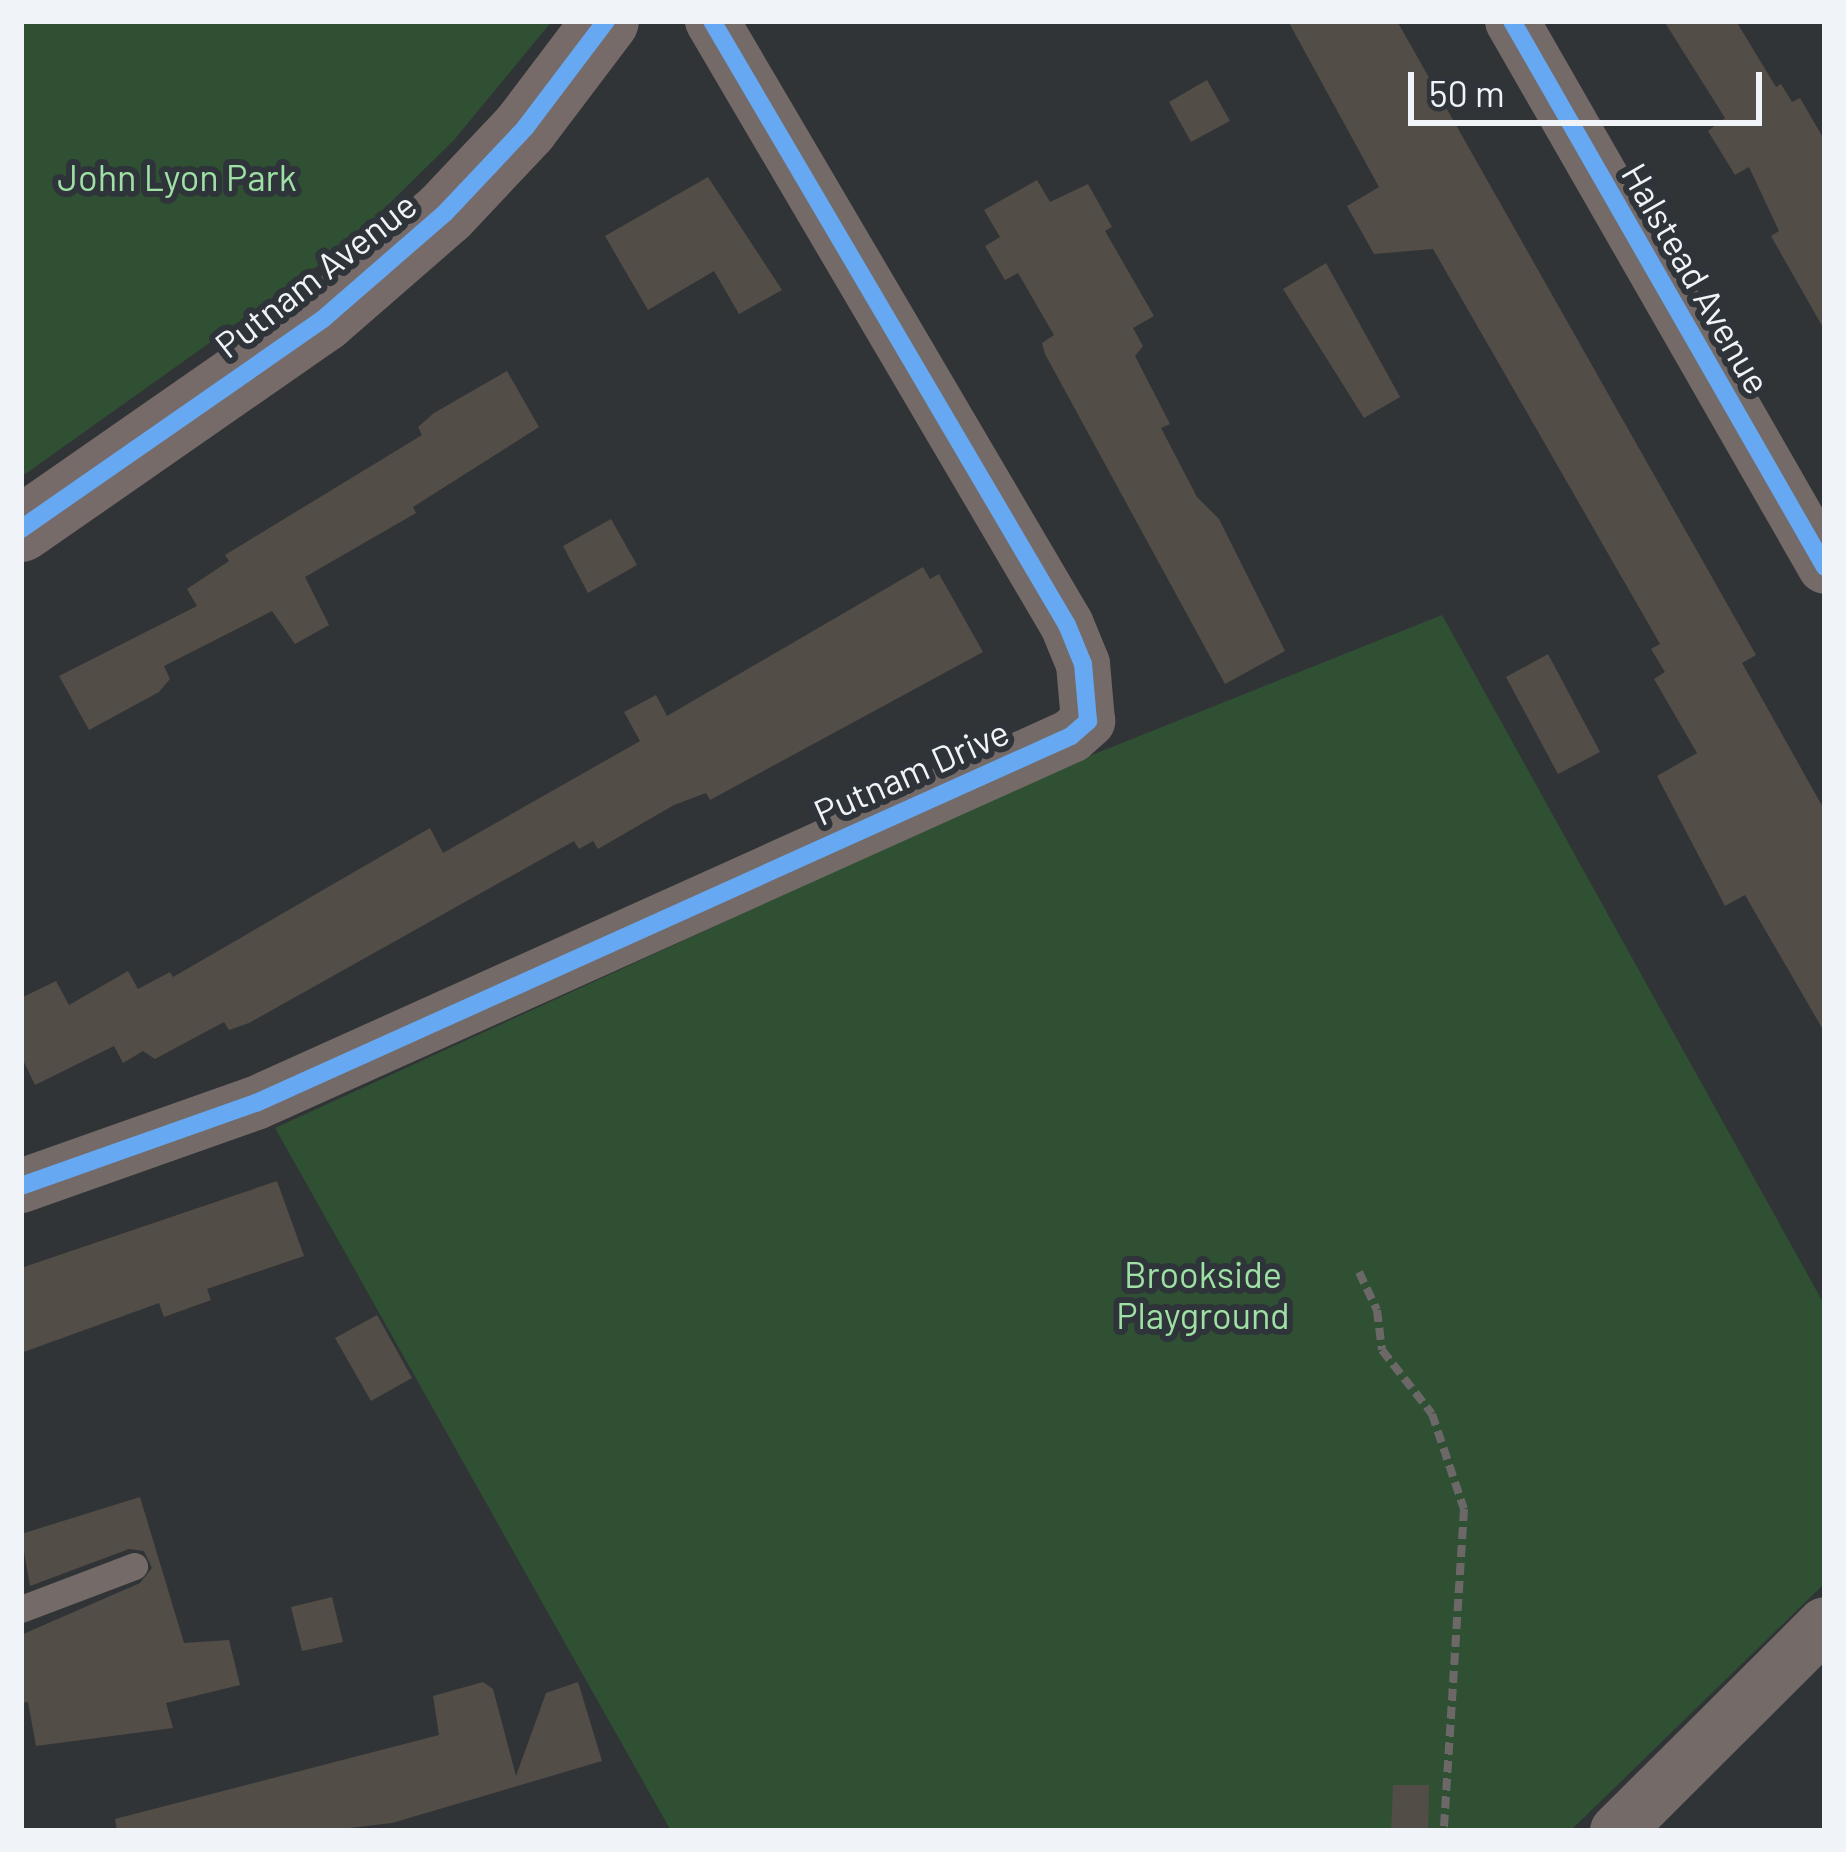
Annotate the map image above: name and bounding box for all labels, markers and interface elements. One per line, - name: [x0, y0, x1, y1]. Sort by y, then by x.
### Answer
- scale bar: [1414, 48, 1768, 122]
- text: 50 m: [1429, 71, 1505, 114]
- park label: John Lyon Park: [57, 155, 297, 199]
- street label: Halstead Avenue: [1614, 155, 1780, 401]
- street label: Putnam Avenue: [206, 182, 424, 366]
- street label: Putnam Drive: [807, 709, 1015, 833]
- park label: Brookside Playground: [1116, 1251, 1290, 1336]

